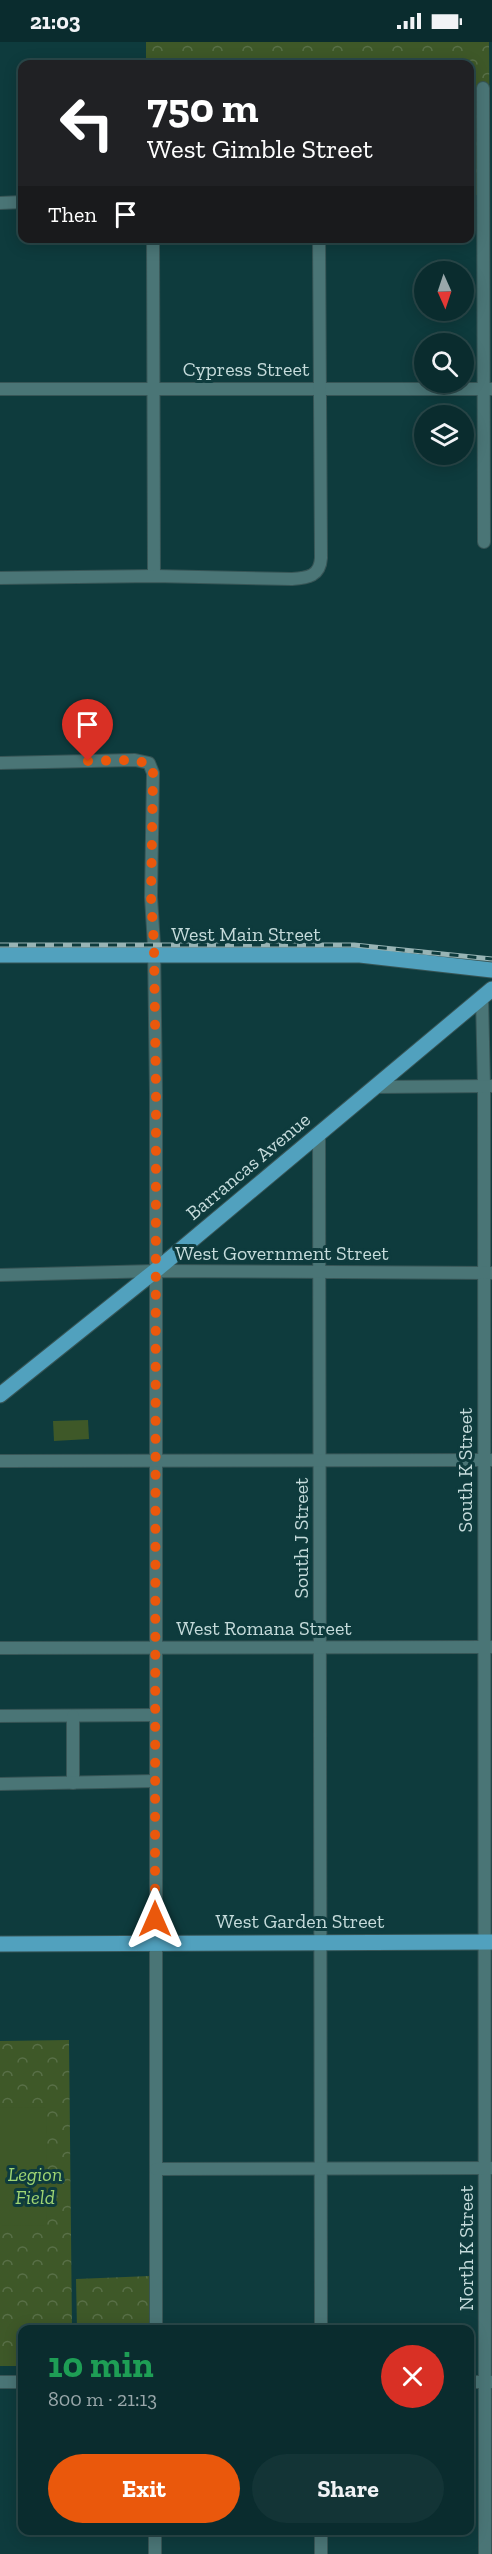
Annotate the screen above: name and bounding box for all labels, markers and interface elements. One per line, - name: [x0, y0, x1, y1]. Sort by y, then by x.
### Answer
- text: 21:03: [30, 8, 81, 35]
- text: 750 m: [147, 82, 259, 133]
- icon: left: [48, 84, 126, 162]
- text: West Gimble Street: [147, 133, 373, 165]
- icon: arrive: [109, 198, 142, 231]
- text: Then: [48, 201, 97, 228]
- north arrow: [414, 261, 474, 321]
- map controls: [414, 261, 474, 465]
- button: search: [414, 333, 474, 393]
- street label: Cypress Street: [183, 357, 310, 381]
- button: layers: [414, 405, 474, 465]
- pin: [62, 699, 113, 761]
- icon: arrive: [71, 708, 104, 741]
- street label: West Main Street: [171, 922, 321, 946]
- street label: Barrancas Avenue: [181, 1107, 315, 1225]
- street label: West Government Street: [175, 1241, 389, 1265]
- street label: South K Street: [453, 1407, 477, 1532]
- street label: South J Street: [289, 1477, 313, 1599]
- street label: West Romana Street: [176, 1616, 352, 1640]
- position arrow: [123, 1887, 187, 1951]
- street label: West Garden Street: [216, 1909, 385, 1933]
- park label: Legion Field: [8, 2162, 62, 2209]
- street label: North K Street: [454, 2185, 478, 2311]
- text: 10 min: [48, 2343, 154, 2386]
- button: close: [381, 2345, 444, 2408]
- text: 800 m · 21:13: [48, 2387, 157, 2411]
- button: Exit: [48, 2454, 240, 2523]
- button: Share: [252, 2454, 444, 2523]

